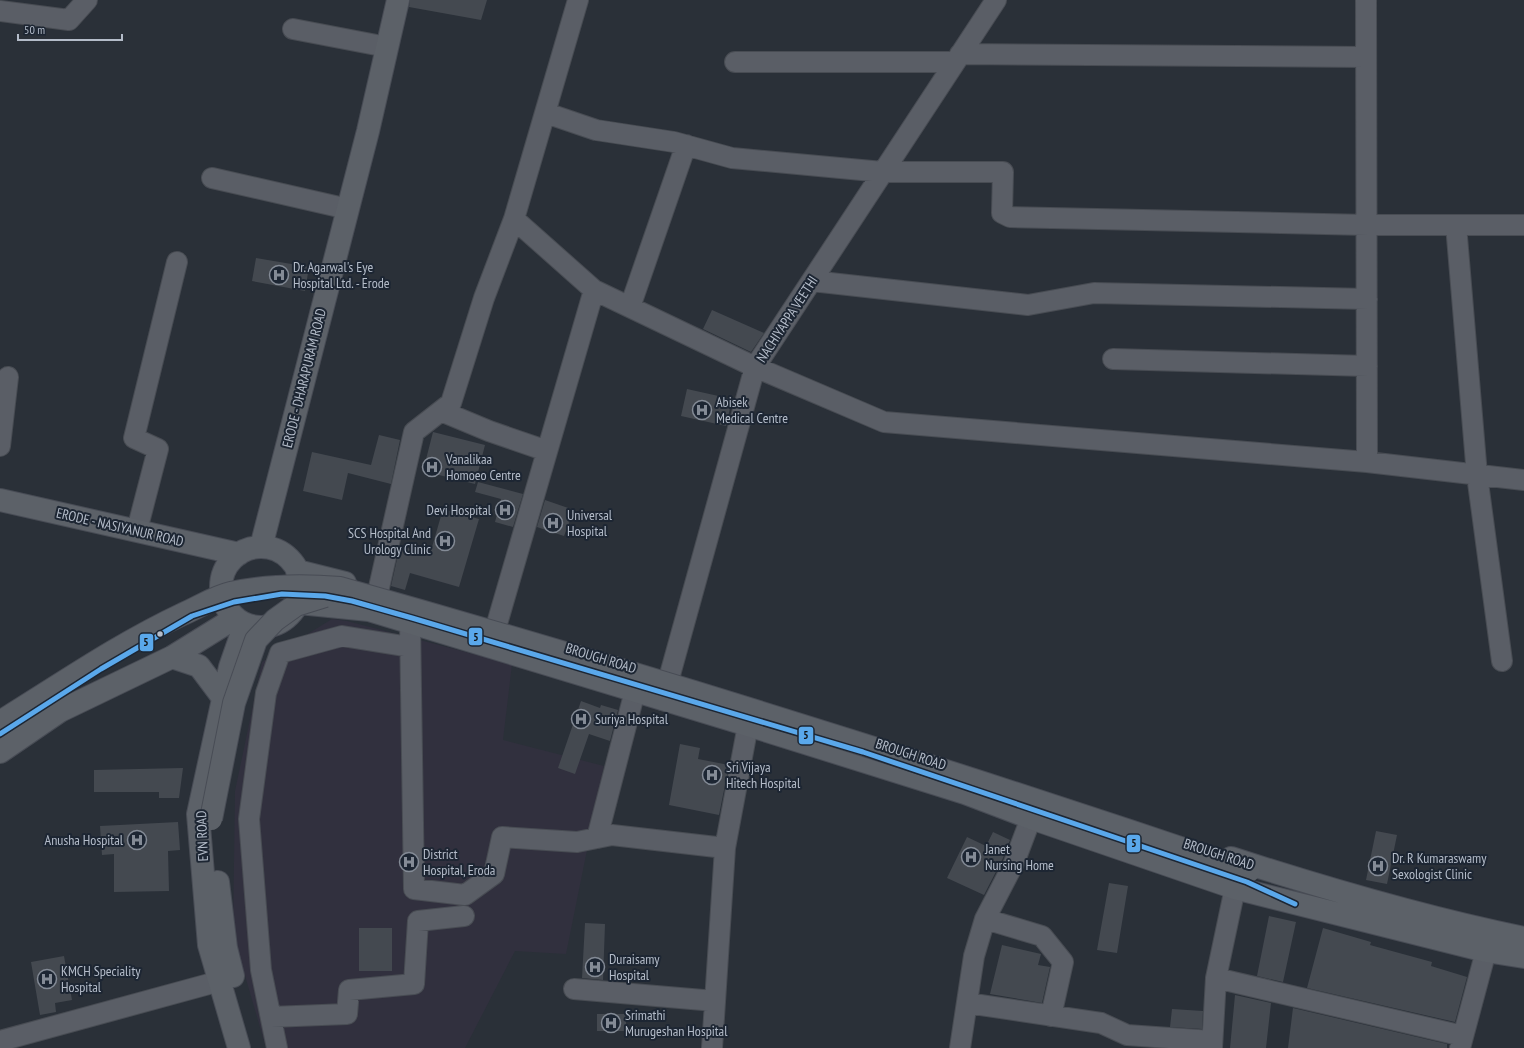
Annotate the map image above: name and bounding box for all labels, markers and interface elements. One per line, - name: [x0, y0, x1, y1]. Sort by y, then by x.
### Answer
- scale bar: [18, 16, 122, 42]
- text: 50 m: [24, 22, 45, 37]
- place label: Dr. Agarwal's Eye Hospital Ltd. - Erode: [293, 258, 390, 292]
- hospital icon: Dr. Agarwal's Eye Hospital Ltd. - Erode: [268, 264, 290, 286]
- street label: NACHIYAPPA VEETHI: [752, 272, 822, 366]
- street label: ERODE - DHARAPURAM ROAD: [278, 306, 330, 450]
- place label: Abisek Medical Centre: [716, 393, 788, 427]
- hospital icon: Abisek Medical Centre: [691, 399, 713, 421]
- place label: Vanalikaa Homoeo Centre: [445, 450, 521, 484]
- hospital icon: Vanalikaa Homoeo Centre: [421, 456, 443, 478]
- hospital icon: Devi Hospital: [494, 499, 516, 521]
- place label: Devi Hospital: [427, 501, 492, 519]
- street label: ERODE - NASIYANUR ROAD: [55, 504, 185, 550]
- place label: Universal Hospital: [567, 506, 613, 540]
- hospital icon: Universal Hospital: [542, 512, 564, 534]
- place label: SCS Hospital And Urology Clinic: [348, 524, 431, 558]
- hospital icon: SCS Hospital And Urology Clinic: [434, 530, 456, 552]
- line badge: 5: [468, 627, 483, 646]
- unlabelled marker: [155, 629, 165, 639]
- text: 5: [473, 630, 479, 644]
- line badge: 5: [139, 633, 154, 652]
- text: 5: [143, 635, 149, 649]
- street label: BROUGH ROAD: [563, 639, 639, 677]
- hospital icon: Suriya Hospital: [570, 708, 592, 730]
- place label: Suriya Hospital: [595, 710, 669, 728]
- line badge: 5: [798, 726, 814, 745]
- text: 5: [803, 728, 809, 742]
- street label: BROUGH ROAD: [874, 734, 948, 774]
- place label: Sri Vijaya Hitech Hospital: [726, 758, 801, 792]
- hospital icon: Sri Vijaya Hitech Hospital: [701, 764, 723, 786]
- street label: EVN ROAD: [192, 810, 212, 862]
- hospital icon: Anusha Hospital: [126, 829, 148, 851]
- place label: Anusha Hospital: [45, 831, 124, 849]
- line badge: 5: [1126, 834, 1141, 853]
- street label: BROUGH ROAD: [1182, 834, 1256, 874]
- text: 5: [1131, 836, 1137, 850]
- place label: Janet Nursing Home: [984, 840, 1054, 874]
- place label: District Hospital, Eroda: [423, 845, 495, 879]
- hospital icon: Janet Nursing Home: [960, 846, 982, 868]
- place label: Dr. R Kumaraswamy Sexologist Clinic: [1392, 849, 1487, 883]
- hospital icon: District Hospital, Eroda: [398, 851, 420, 873]
- hospital icon: Dr. R Kumaraswamy Sexologist Clinic: [1367, 855, 1389, 877]
- place label: Duraisamy Hospital: [609, 950, 660, 984]
- hospital icon: Duraisamy Hospital: [584, 956, 606, 978]
- place label: KMCH Speciality Hospital: [61, 962, 141, 996]
- hospital icon: KMCH Speciality Hospital: [36, 968, 58, 990]
- place label: Srimathi Murugeshan Hospital: [625, 1006, 728, 1040]
- hospital icon: Srimathi Murugeshan Hospital: [600, 1012, 622, 1034]

